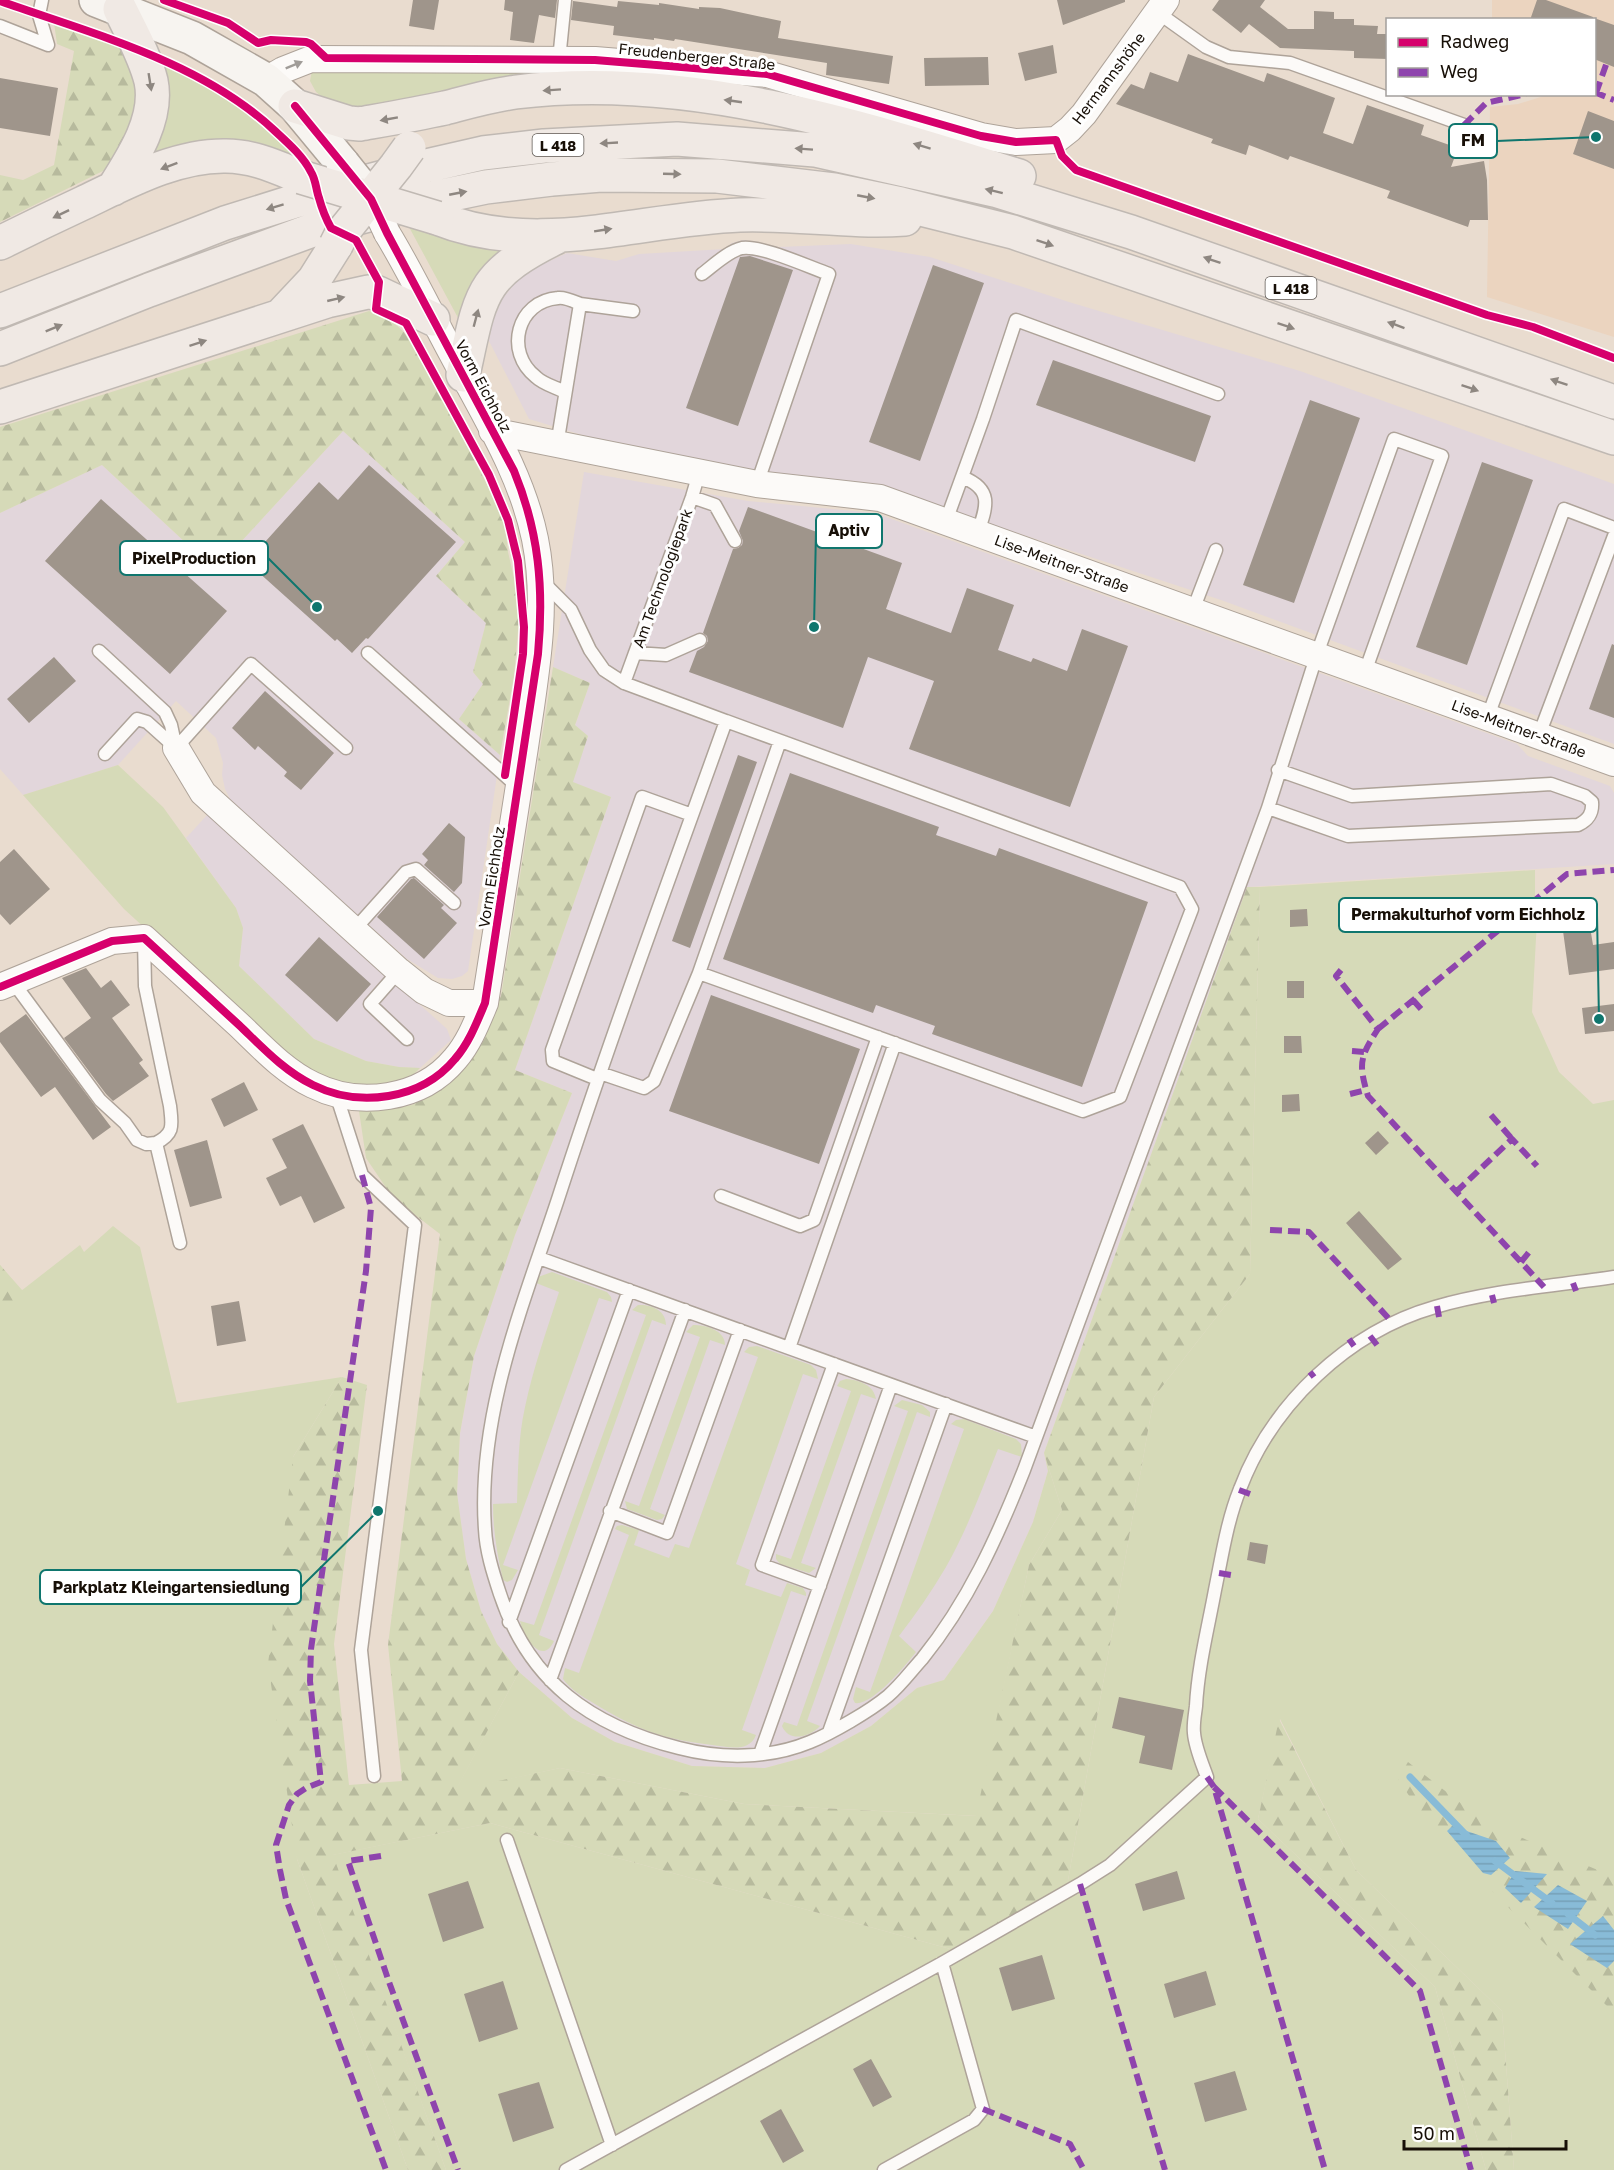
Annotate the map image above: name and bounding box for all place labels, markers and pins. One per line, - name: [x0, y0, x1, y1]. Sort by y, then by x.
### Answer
- callout: FM: [1449, 124, 1497, 158]
- callout: Aptiv: [816, 514, 882, 548]
- callout: PixelProduction: [120, 541, 268, 575]
- callout: Permakulturhof vorm Eichholz: [1339, 898, 1597, 932]
- callout: Parkplatz Kleingartensiedlung: [40, 1570, 301, 1604]

